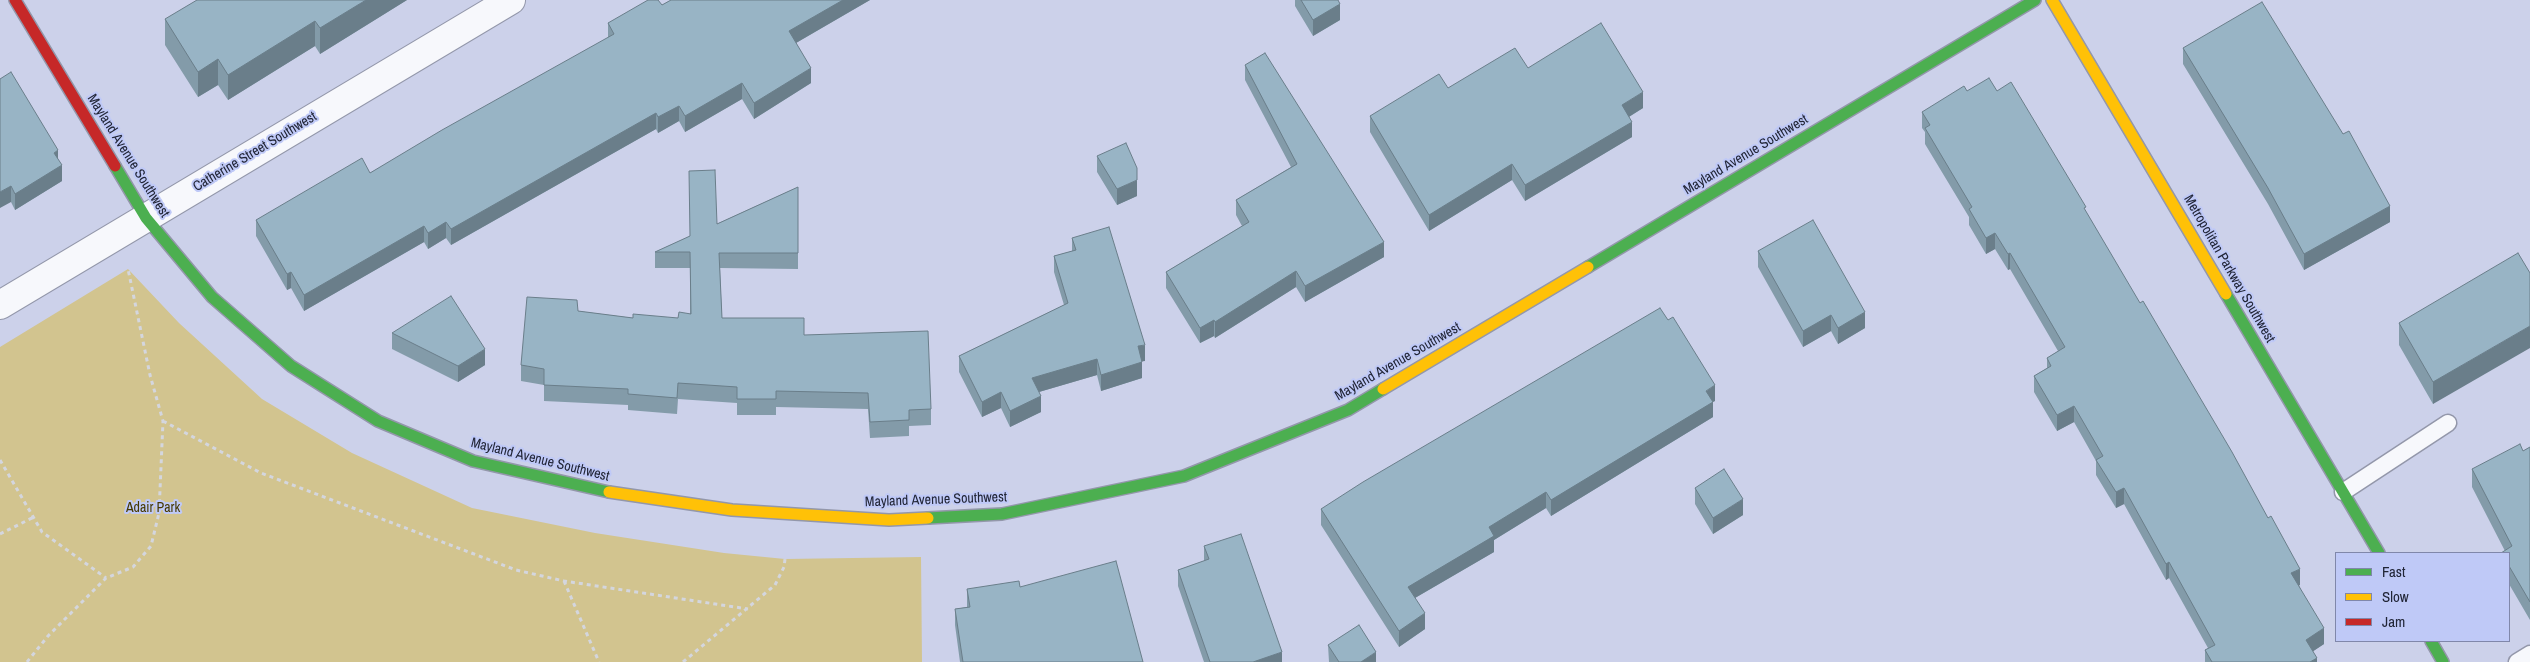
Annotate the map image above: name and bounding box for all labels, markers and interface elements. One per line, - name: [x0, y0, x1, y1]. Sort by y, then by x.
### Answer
- street label: Mayland Avenue Southwest: [83, 91, 173, 221]
- street label: Catherine Street Southwest: [190, 108, 320, 196]
- street label: Mayland Avenue Southwest: [1681, 111, 1811, 199]
- street label: Metropolitan Parkway Southwest: [2180, 192, 2278, 346]
- street label: Mayland Avenue Southwest: [1332, 319, 1464, 405]
- street label: Mayland Avenue Southwest: [469, 435, 611, 485]
- street label: Mayland Avenue Southwest: [865, 489, 1007, 511]
- park label: Adair Park: [126, 500, 180, 516]
- legend: [2335, 552, 2510, 642]
- text: Fast: [2382, 561, 2405, 582]
- text: Slow: [2382, 586, 2409, 607]
- text: Jam: [2382, 611, 2405, 632]

